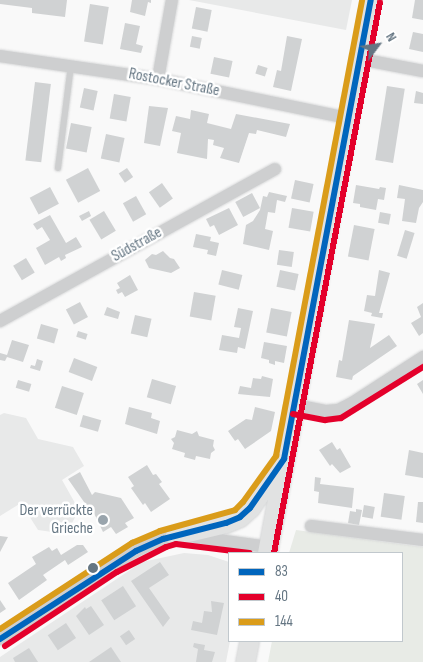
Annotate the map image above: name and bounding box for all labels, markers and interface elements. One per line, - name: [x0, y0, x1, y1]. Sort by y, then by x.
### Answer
- north arrow: [353, 20, 403, 70]
- text: N: [382, 29, 400, 45]
- street label: Rostocker Straße: [127, 65, 221, 101]
- street label: Südstraße: [109, 223, 165, 267]
- place label: Der verrückte Grieche: [19, 501, 93, 539]
- marker: Der verrückte Grieche: [97, 514, 109, 526]
- legend: [228, 552, 403, 642]
- text: 83: [275, 562, 288, 581]
- unlabelled marker: [88, 563, 98, 573]
- text: 40: [275, 587, 288, 606]
- text: 144: [275, 612, 293, 631]

